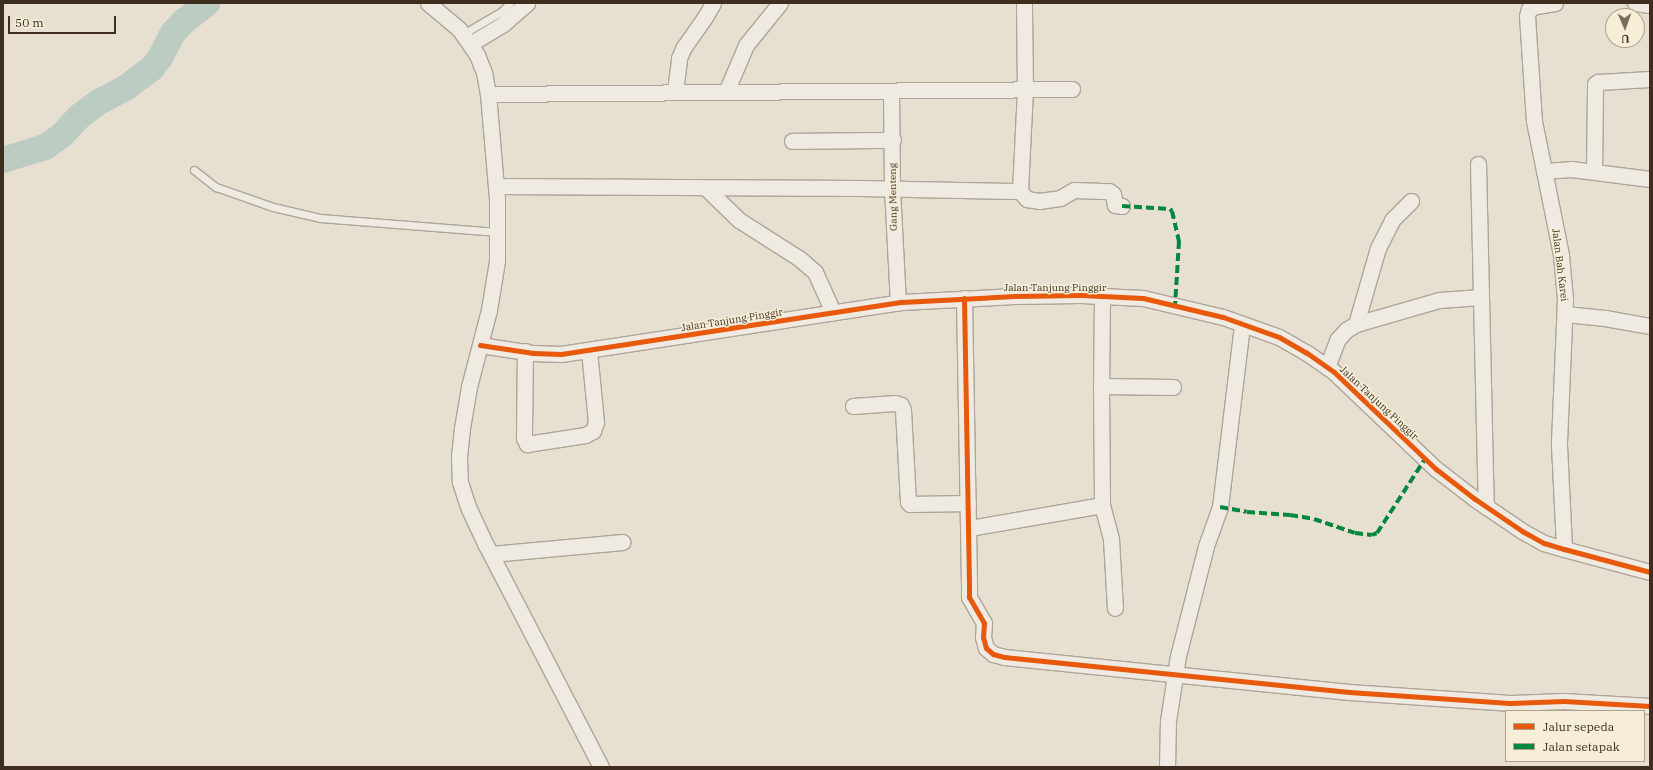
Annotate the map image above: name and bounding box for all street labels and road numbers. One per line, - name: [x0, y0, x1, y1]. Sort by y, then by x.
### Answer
- street label: Gang Menteng: [886, 163, 900, 231]
- street label: Jalan Bah Karei: [1550, 228, 1570, 302]
- street label: Jalan Tanjung Pinggir: [1004, 282, 1106, 294]
- street label: Jalan Tanjung Pinggir: [680, 306, 784, 334]
- street label: Jalan Tanjung Pinggir: [1337, 364, 1421, 442]

